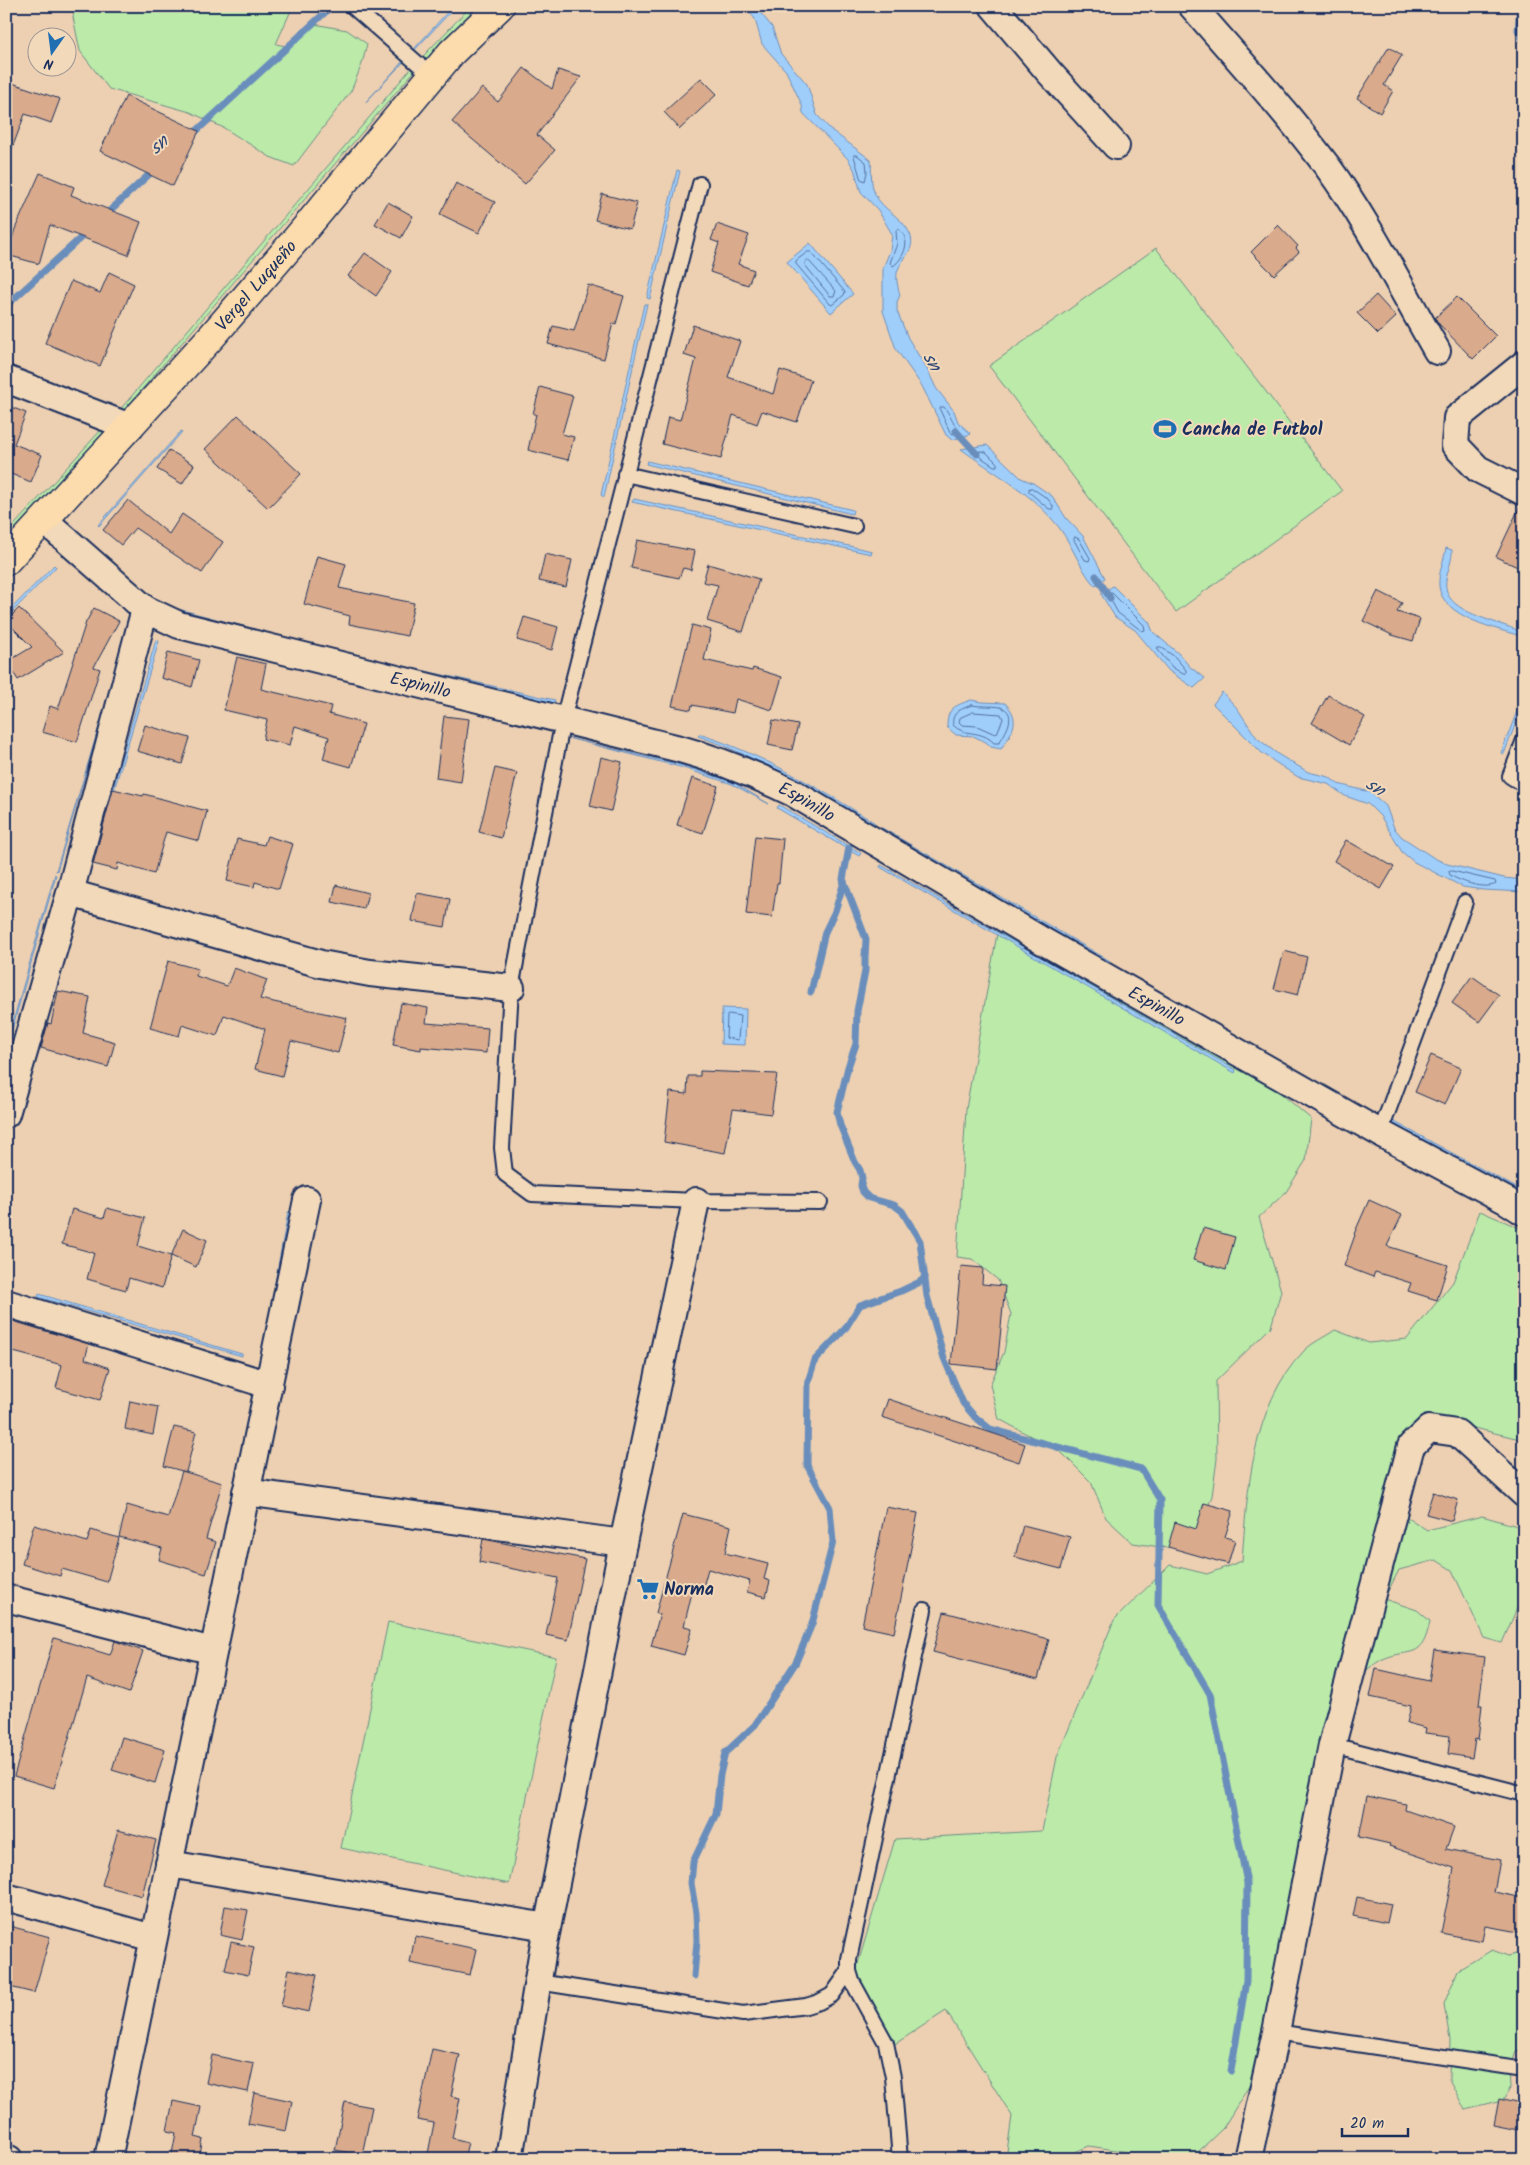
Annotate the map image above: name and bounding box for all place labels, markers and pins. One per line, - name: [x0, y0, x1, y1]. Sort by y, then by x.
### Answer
- sports icon: Cancha de Futbol: [1152, 416, 1178, 442]
- place label: Cancha de Futbol: [1182, 416, 1323, 445]
- supermarket icon: Norma: [635, 1576, 661, 1602]
- place label: Norma: [664, 1576, 714, 1605]

